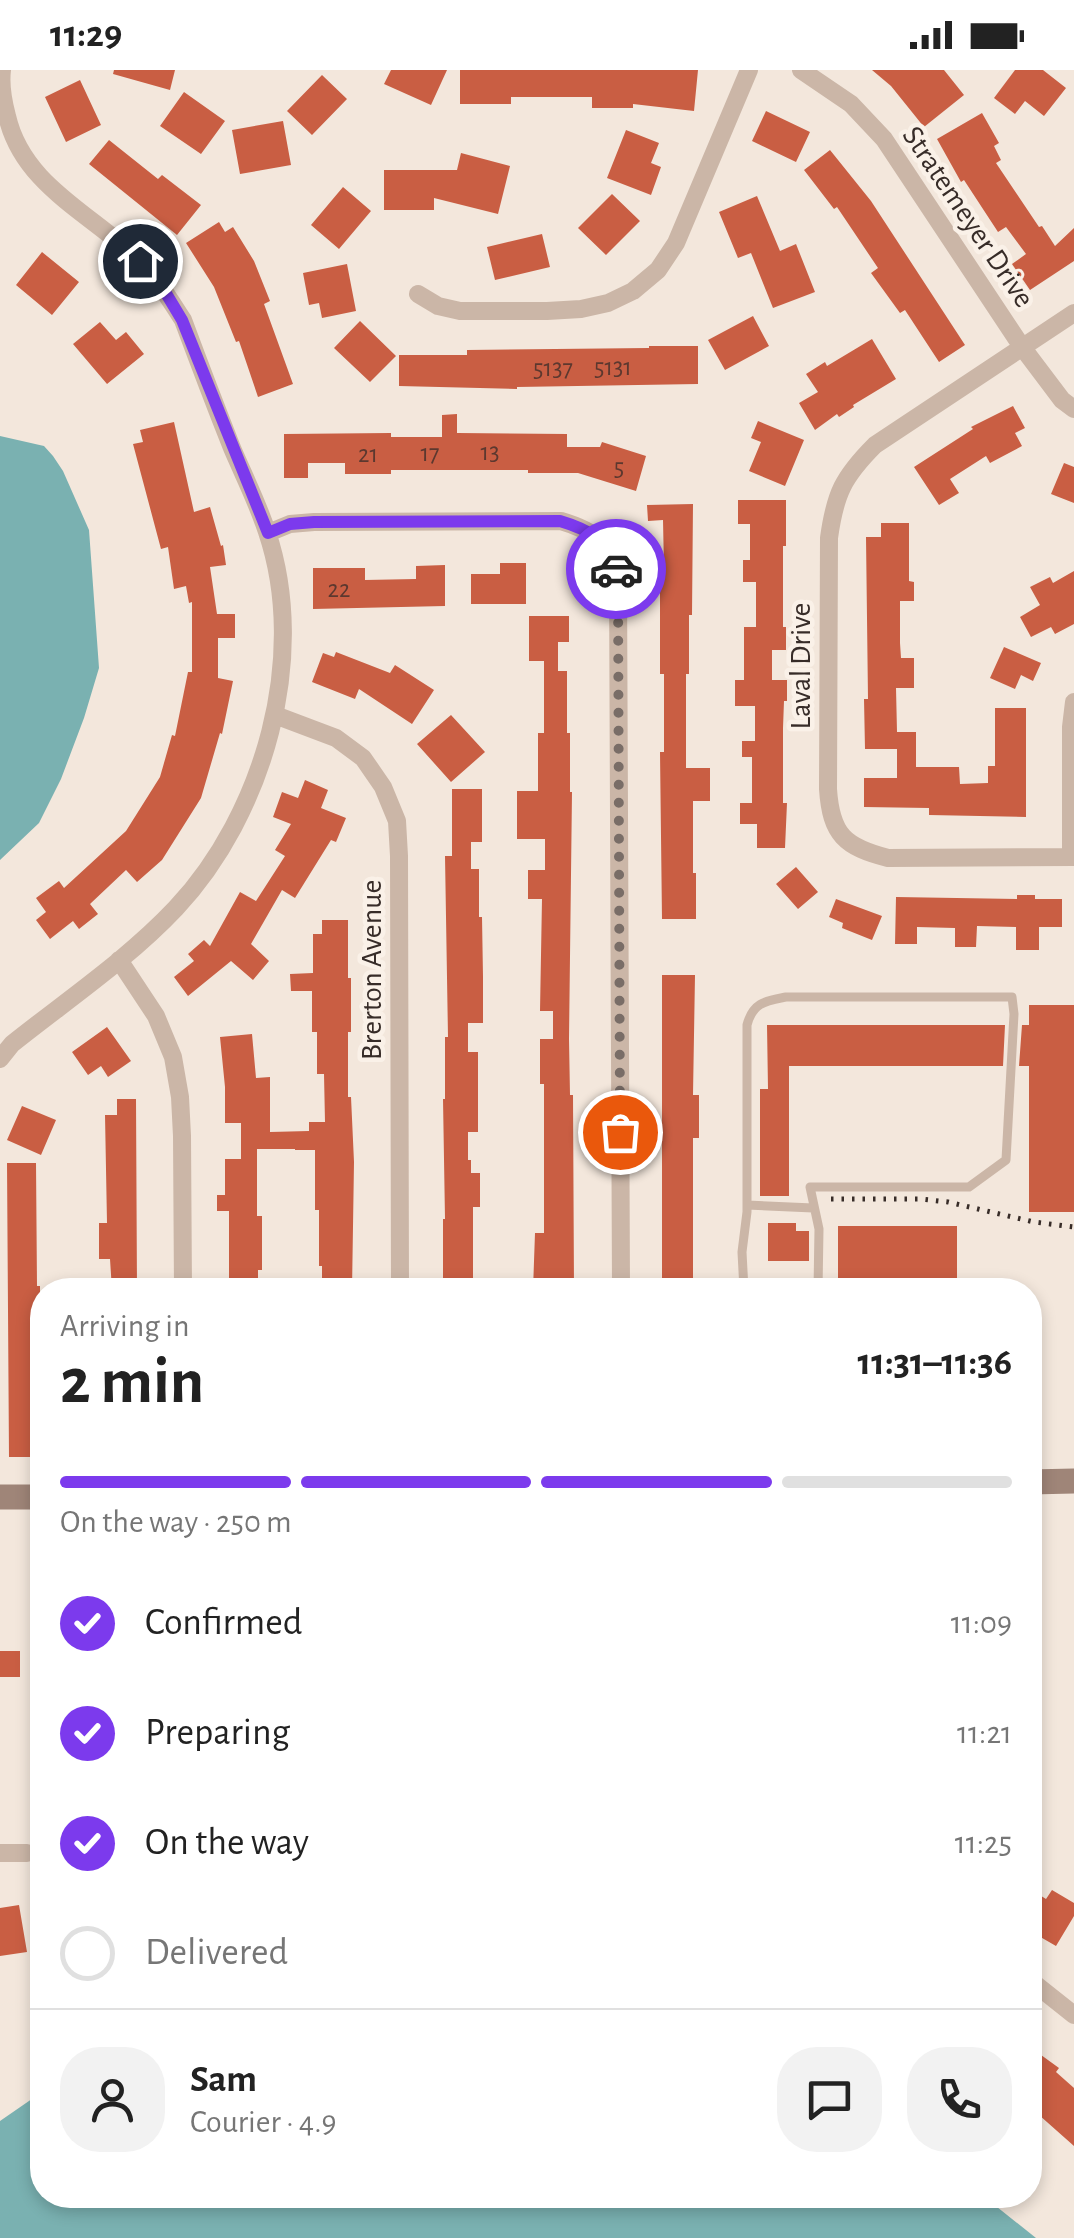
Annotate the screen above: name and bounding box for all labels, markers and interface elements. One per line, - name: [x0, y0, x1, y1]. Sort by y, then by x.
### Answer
- text: 11:29: [50, 16, 122, 54]
- street label: Stratemeyer Drive: [897, 121, 1039, 313]
- pin: [98, 219, 183, 304]
- icon: home: [113, 234, 168, 289]
- house number: 5131: [594, 355, 632, 380]
- house number: 5137: [533, 356, 573, 381]
- house number: 13: [481, 440, 499, 465]
- house number: 17: [420, 441, 440, 466]
- house number: 21: [358, 442, 378, 467]
- house number: 5: [614, 455, 624, 480]
- courier: [566, 519, 666, 619]
- icon: car: [589, 542, 644, 597]
- house number: 22: [328, 577, 350, 602]
- street label: Laval Drive: [786, 603, 816, 729]
- street label: Brerton Avenue: [357, 880, 387, 1060]
- pin: [578, 1090, 663, 1175]
- icon: bag: [593, 1105, 648, 1160]
- text: Arriving in: [60, 1310, 189, 1342]
- text: 11:31–11:36: [858, 1344, 1012, 1382]
- text: 2 min: [60, 1350, 204, 1415]
- text: On the way · 250 m: [60, 1506, 292, 1538]
- icon: check: [60, 1596, 115, 1651]
- text: Confirmed: [145, 1604, 302, 1642]
- text: 11:09: [951, 1607, 1012, 1639]
- icon: check: [60, 1706, 115, 1761]
- text: Preparing: [145, 1714, 290, 1752]
- text: 11:21: [957, 1717, 1012, 1749]
- icon: check: [60, 1816, 115, 1871]
- text: On the way: [145, 1824, 309, 1862]
- text: 11:25: [955, 1827, 1012, 1859]
- text: Delivered: [145, 1934, 288, 1972]
- button: person: [60, 2047, 165, 2152]
- button: chat: [777, 2047, 882, 2152]
- button: phone: [907, 2047, 1012, 2152]
- text: Sam: [190, 2061, 257, 2099]
- text: Courier · 4.9: [190, 2106, 337, 2138]

